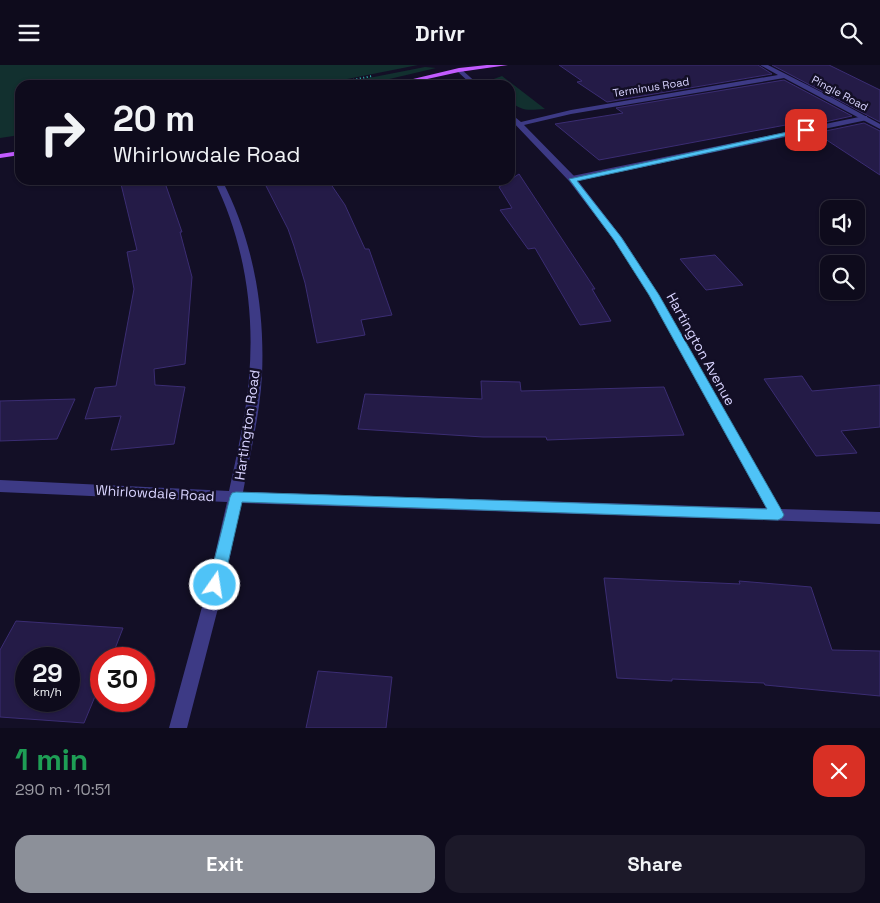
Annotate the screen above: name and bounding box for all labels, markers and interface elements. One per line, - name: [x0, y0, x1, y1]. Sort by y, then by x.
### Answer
- icon: menu: [15, 19, 43, 47]
- text: Drivr: [415, 19, 465, 47]
- icon: search: [837, 19, 865, 47]
- street label: Pingle Road: [809, 72, 871, 114]
- street label: Terminus Road: [612, 74, 690, 100]
- text: 20 m: [113, 97, 195, 141]
- icon: right: [30, 100, 95, 165]
- pin: [785, 109, 827, 151]
- icon: arrive: [792, 116, 820, 144]
- text: Whirlowdale Road: [113, 140, 300, 168]
- map controls: [820, 200, 865, 300]
- button: sound: [820, 200, 865, 245]
- button: search: [820, 255, 865, 300]
- street label: Hartington Avenue: [663, 289, 739, 409]
- street label: Hartington Road: [230, 369, 264, 481]
- street label: Whirlowdale Road: [95, 481, 215, 505]
- position arrow: [188, 558, 240, 610]
- speed limit sign: 30: [90, 647, 155, 712]
- text: 29: [32, 657, 63, 689]
- text: km/h: [33, 684, 62, 700]
- text: 1 min: [15, 740, 88, 779]
- button: close: [813, 745, 865, 797]
- text: 290 m · 10:51: [15, 779, 111, 800]
- button: Exit: [15, 835, 435, 893]
- button: Share: [445, 835, 865, 893]

